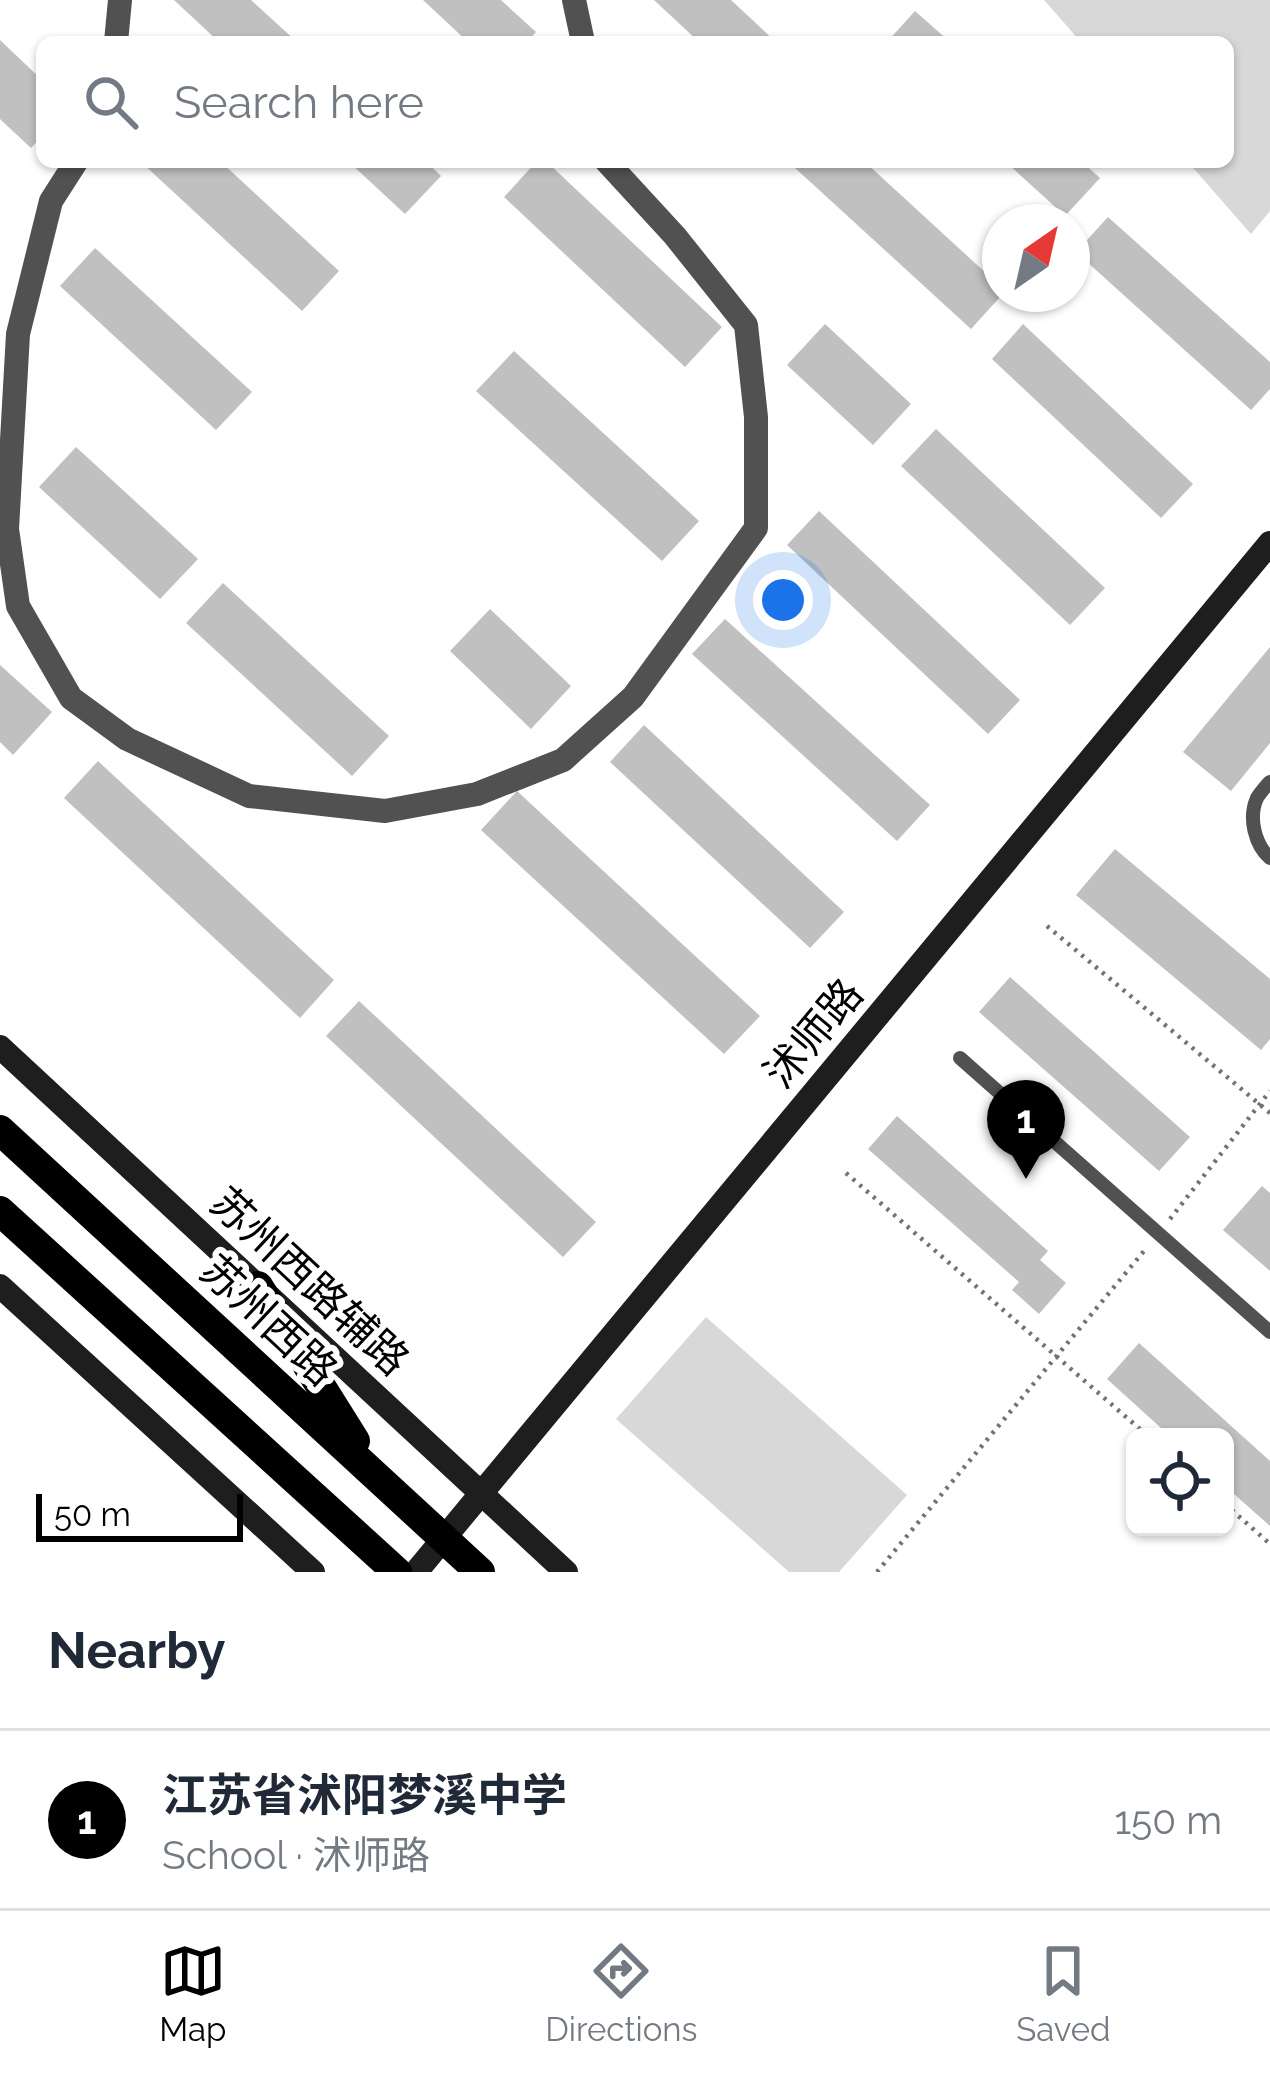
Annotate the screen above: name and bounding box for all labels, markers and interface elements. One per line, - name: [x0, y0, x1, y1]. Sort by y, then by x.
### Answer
- search box: [36, 36, 1234, 168]
- icon: search: [78, 69, 144, 135]
- text: Search here: [174, 76, 424, 129]
- north arrow: [982, 204, 1090, 312]
- your location: [753, 570, 813, 630]
- street label: 沭师路: [754, 969, 873, 1097]
- pin: 1: [987, 1080, 1065, 1179]
- street label: 苏州西路辅路: [201, 1177, 419, 1385]
- street label: 苏州西路: [190, 1244, 348, 1396]
- map controls: [1126, 1428, 1234, 1536]
- button: locate: [1126, 1428, 1234, 1536]
- scale bar: [36, 1488, 243, 1541]
- text: 50 m: [54, 1495, 131, 1534]
- text: Nearby: [48, 1620, 225, 1680]
- text: 江苏省沭阳梦溪中学: [162, 1769, 567, 1822]
- text: 1: [77, 1797, 97, 1843]
- text: 150 m: [1114, 1797, 1222, 1843]
- text: School · 沭师路: [162, 1832, 430, 1878]
- tab: Map: [159, 1938, 226, 2049]
- tab: Directions: [545, 1938, 698, 2049]
- tab: Saved: [1016, 1938, 1111, 2049]

